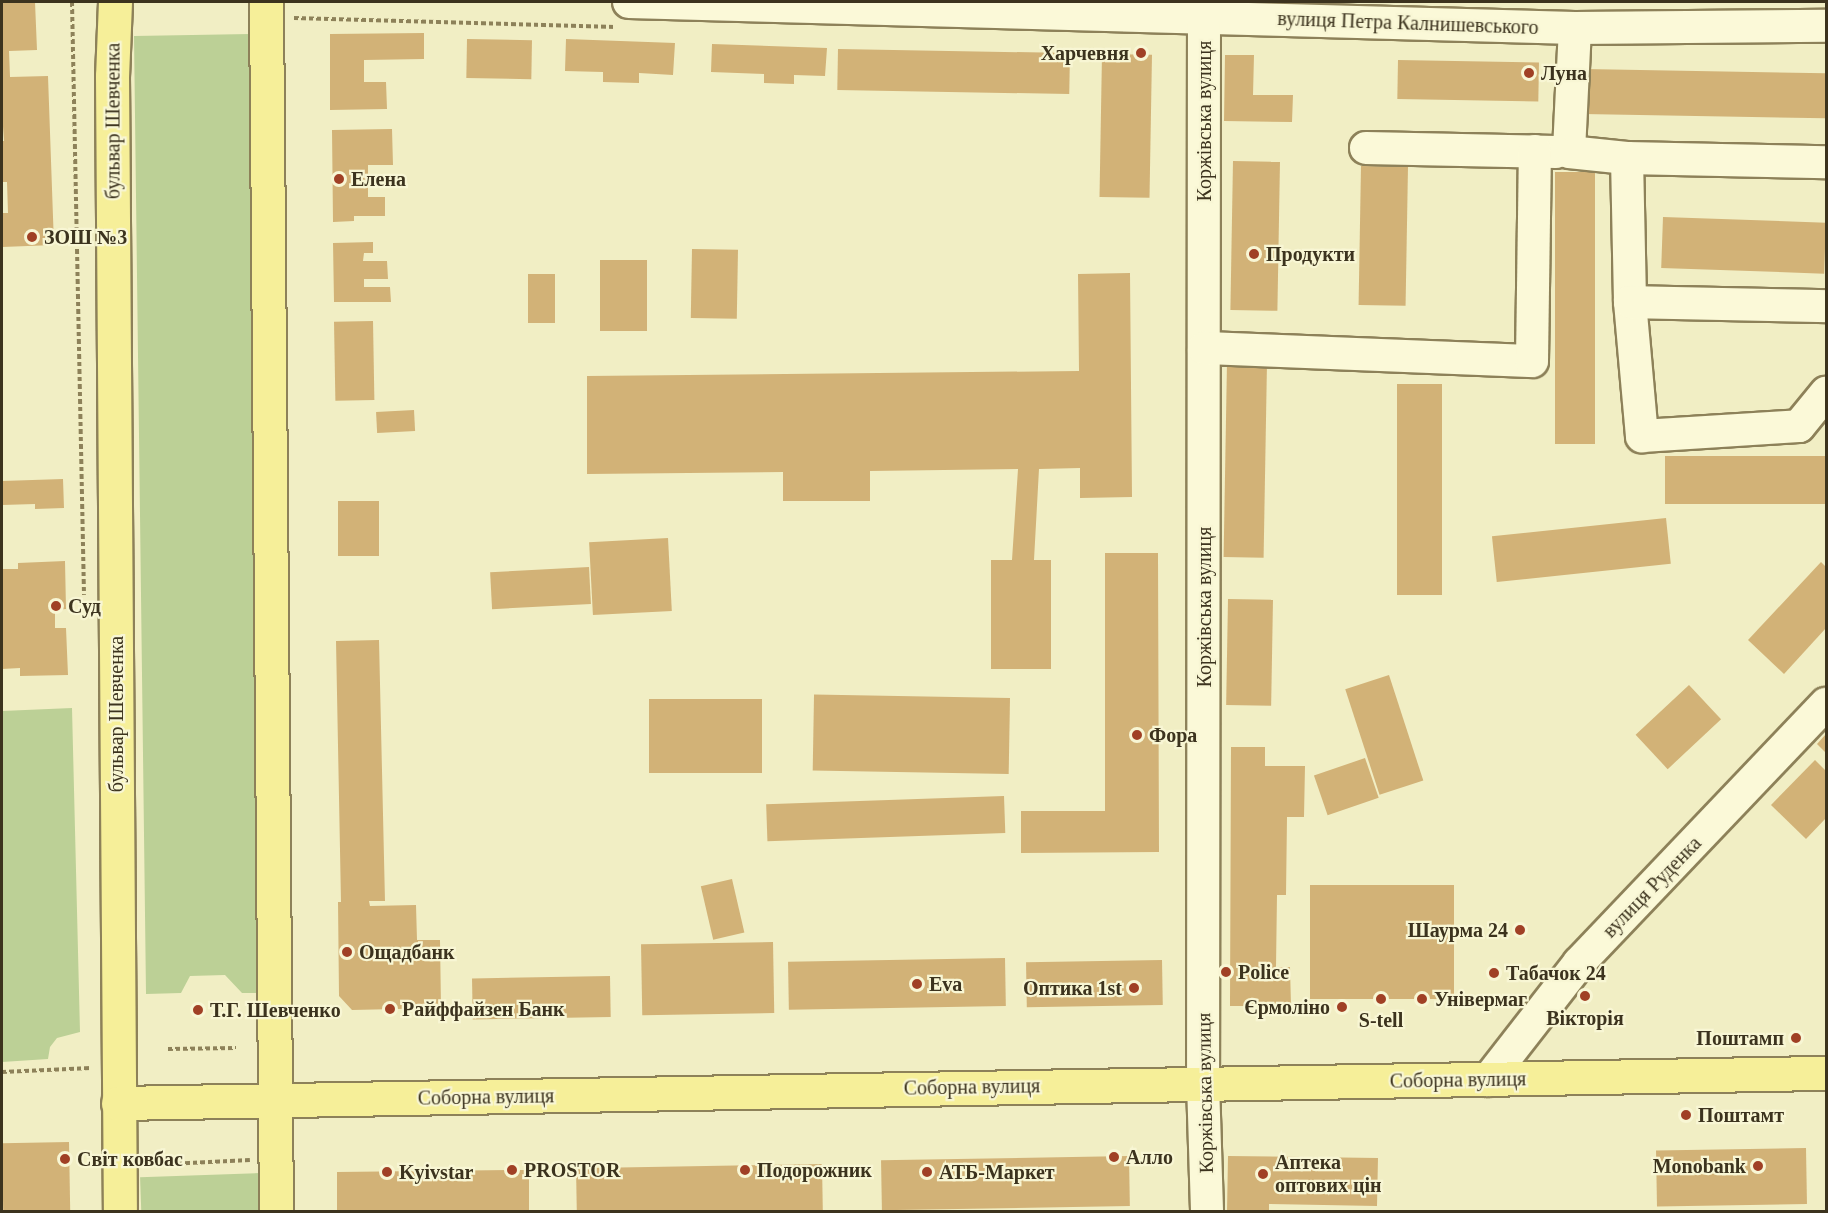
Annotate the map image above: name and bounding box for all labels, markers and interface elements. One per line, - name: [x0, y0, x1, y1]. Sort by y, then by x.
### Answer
- street label: вулиця Петра Калнишевського: [1277, 6, 1539, 40]
- place label: Харчевня: [1041, 41, 1129, 65]
- street label: Коржівська вулиця: [1192, 41, 1216, 201]
- street label: бульвар Шевченка: [101, 43, 125, 199]
- marker: Харчевня: [1134, 46, 1148, 60]
- place label: Луна: [1541, 61, 1587, 85]
- marker: Луна: [1522, 66, 1536, 80]
- place label: Елена: [351, 167, 406, 191]
- marker: Елена: [332, 172, 346, 186]
- place label: ЗОШ №3: [44, 225, 127, 249]
- marker: ЗОШ №3: [25, 230, 39, 244]
- place label: Продукти: [1266, 242, 1355, 266]
- marker: Продукти: [1247, 247, 1261, 261]
- street label: Коржівська вулиця: [1192, 527, 1216, 687]
- place label: Суд: [68, 594, 101, 618]
- marker: Суд: [49, 599, 63, 613]
- street label: бульвар Шевченка: [104, 636, 128, 792]
- place label: Фора: [1149, 723, 1197, 747]
- marker: Фора: [1130, 728, 1144, 742]
- street label: вулиця Руденка: [1598, 831, 1706, 943]
- place label: Шаурма 24: [1408, 918, 1508, 942]
- marker: Шаурма 24: [1513, 923, 1527, 937]
- place label: Ощадбанк: [359, 940, 455, 964]
- marker: Ощадбанк: [340, 945, 354, 959]
- place label: Police: [1238, 960, 1289, 984]
- place label: Табачок 24: [1506, 961, 1606, 985]
- marker: Police: [1219, 965, 1233, 979]
- marker: Табачок 24: [1487, 966, 1501, 980]
- place label: Eva: [929, 972, 962, 996]
- place label: Оптика 1st: [1023, 976, 1122, 1000]
- marker: Eva: [910, 977, 924, 991]
- marker: Оптика 1st: [1127, 981, 1141, 995]
- place label: Універмаг: [1434, 987, 1527, 1011]
- marker: Вікторія: [1578, 989, 1592, 1003]
- marker: S-tell: [1374, 992, 1388, 1006]
- marker: Універмаг: [1415, 992, 1429, 1006]
- place label: Єрмоліно: [1244, 995, 1330, 1019]
- place label: Райффайзен Банк: [402, 997, 565, 1021]
- place label: Т.Г. Шевченко: [210, 998, 341, 1022]
- marker: Єрмоліно: [1335, 1000, 1349, 1014]
- marker: Райффайзен Банк: [383, 1002, 397, 1016]
- marker: Т.Г. Шевченко: [191, 1003, 205, 1017]
- place label: Вікторія: [1546, 1006, 1624, 1030]
- place label: S-tell: [1359, 1008, 1403, 1032]
- street label: Коржівська вулиця: [1192, 1012, 1218, 1174]
- place label: Поштамп: [1696, 1026, 1784, 1050]
- marker: Поштамп: [1789, 1031, 1803, 1045]
- street label: Соборна вулиця: [1390, 1067, 1526, 1093]
- street label: Соборна вулиця: [904, 1074, 1040, 1100]
- street label: Соборна вулиця: [418, 1084, 554, 1110]
- place label: Поштамт: [1698, 1103, 1784, 1127]
- marker: Поштамт: [1679, 1108, 1693, 1122]
- place label: Алло: [1126, 1145, 1173, 1169]
- place label: Світ ковбас: [77, 1147, 183, 1171]
- marker: Алло: [1107, 1150, 1121, 1164]
- place label: Аптека оптових цін: [1275, 1150, 1382, 1197]
- marker: Світ ковбас: [58, 1152, 72, 1166]
- place label: Monobank: [1653, 1154, 1746, 1178]
- place label: PROSTOR: [524, 1158, 620, 1182]
- place label: Подорожник: [757, 1158, 872, 1182]
- marker: Monobank: [1751, 1159, 1765, 1173]
- place label: Kyivstar: [399, 1160, 473, 1184]
- place label: АТБ-Маркет: [939, 1160, 1055, 1184]
- marker: PROSTOR: [505, 1163, 519, 1177]
- marker: Подорожник: [738, 1163, 752, 1177]
- marker: Kyivstar: [380, 1165, 394, 1179]
- marker: АТБ-Маркет: [920, 1165, 934, 1179]
- marker: Аптека оптових цін: [1256, 1167, 1270, 1181]

